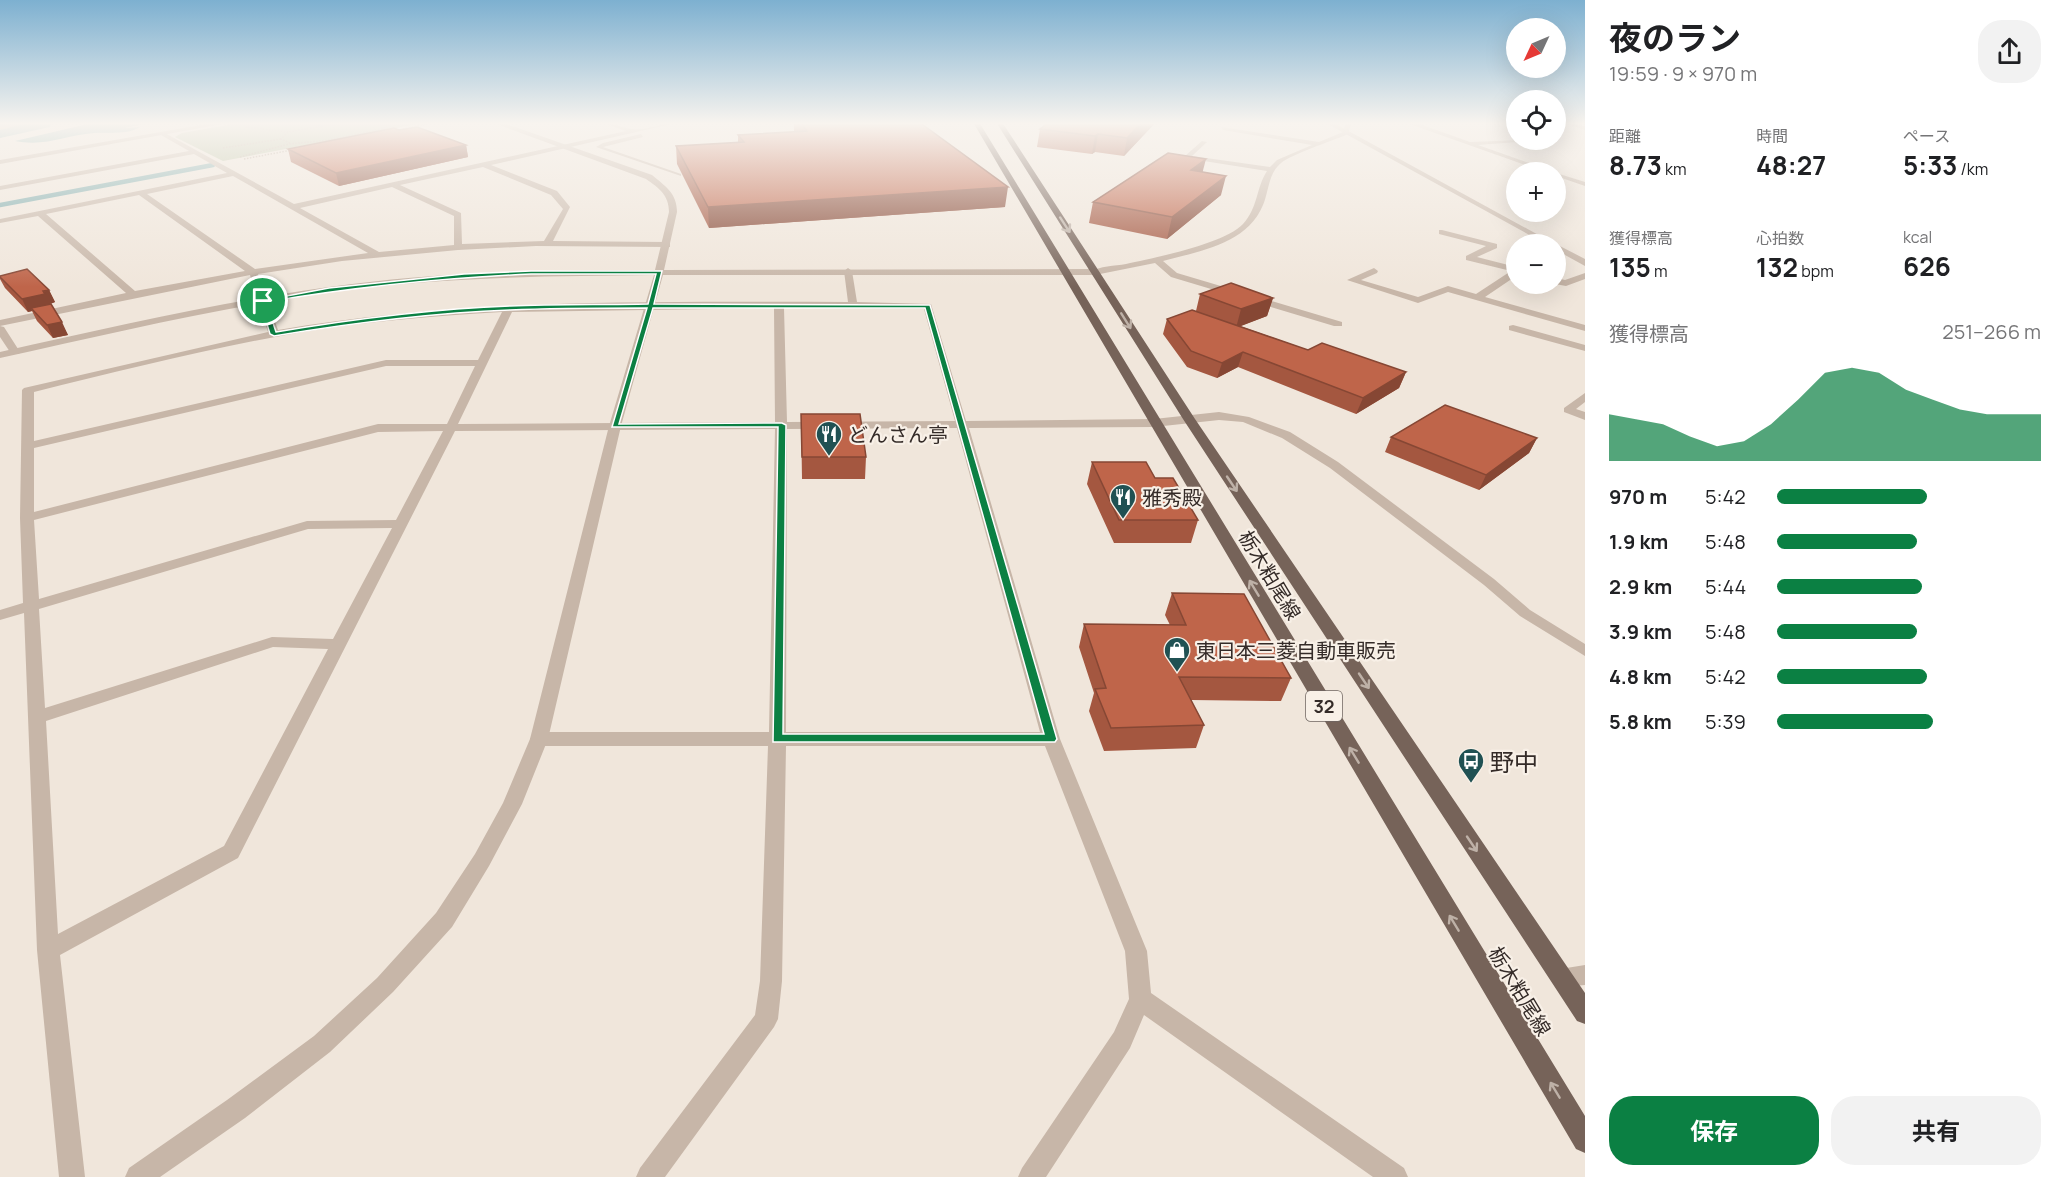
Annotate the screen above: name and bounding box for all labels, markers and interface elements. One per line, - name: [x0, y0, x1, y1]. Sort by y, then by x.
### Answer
- text: 夜のラン: [1609, 15, 1741, 60]
- north arrow: [1506, 18, 1566, 78]
- map controls: [1506, 18, 1566, 294]
- button: share: [1978, 20, 2041, 83]
- text: 19:59 · 9 × 970 m: [1609, 60, 1757, 87]
- button: locate: [1506, 90, 1566, 150]
- text: 距離: [1609, 125, 1641, 147]
- text: 時間: [1756, 125, 1788, 147]
- text: ペース: [1903, 125, 1950, 147]
- text: 8.73: [1609, 147, 1662, 183]
- text: 48:27: [1756, 147, 1826, 183]
- text: 5:33: [1903, 147, 1957, 183]
- text: km: [1662, 158, 1687, 180]
- text: /km: [1957, 158, 1988, 180]
- button: +: [1506, 162, 1566, 222]
- one-way arrow: [1059, 216, 1071, 233]
- text: kcal: [1903, 226, 1932, 248]
- text: 獲得標高: [1609, 227, 1673, 249]
- text: 心拍数: [1756, 227, 1804, 249]
- button: −: [1506, 234, 1566, 294]
- text: 626: [1903, 248, 1951, 284]
- text: 135: [1609, 249, 1651, 285]
- text: 132: [1756, 249, 1798, 285]
- text: m: [1651, 260, 1668, 282]
- text: bpm: [1798, 260, 1834, 282]
- pin: [237, 275, 288, 326]
- icon: arrive: [246, 284, 279, 317]
- one-way arrow: [1121, 312, 1133, 329]
- text: 251–266 m: [1942, 318, 2041, 345]
- text: 獲得標高: [1609, 320, 1689, 347]
- restaurant icon: どんさん亭: [814, 419, 844, 457]
- place label: どんさん亭: [848, 421, 948, 448]
- one-way arrow: [1226, 476, 1239, 493]
- restaurant icon: 雅秀殿: [1108, 482, 1138, 520]
- text: 970 m: [1609, 483, 1667, 510]
- text: 5:42: [1705, 483, 1746, 510]
- place label: 雅秀殿: [1142, 484, 1202, 511]
- street label: 栃木粕尾線: [1233, 525, 1307, 625]
- text: 1.9 km: [1609, 528, 1668, 555]
- text: 5:48: [1705, 528, 1746, 555]
- text: 2.9 km: [1609, 573, 1672, 600]
- text: 5:44: [1705, 573, 1746, 600]
- one-way arrow: [1247, 580, 1259, 597]
- text: 3.9 km: [1609, 618, 1672, 645]
- text: 5:48: [1705, 618, 1746, 645]
- shop icon: 東日本三菱自動車販売: [1162, 635, 1192, 673]
- place label: 東日本三菱自動車販売: [1196, 637, 1396, 664]
- text: 4.8 km: [1609, 663, 1672, 690]
- text: 5:42: [1705, 663, 1746, 690]
- one-way arrow: [1358, 673, 1370, 689]
- road number: 32: [1306, 691, 1342, 721]
- text: 5.8 km: [1609, 708, 1672, 735]
- text: 5:39: [1705, 708, 1746, 735]
- place label: 野中: [1490, 745, 1538, 778]
- bus stop icon: 野中: [1456, 746, 1486, 784]
- one-way arrow: [1348, 747, 1360, 764]
- one-way arrow: [1466, 835, 1479, 852]
- one-way arrow: [1448, 915, 1460, 932]
- street label: 栃木粕尾線: [1483, 941, 1557, 1041]
- one-way arrow: [1548, 1082, 1560, 1099]
- button: 保存: [1609, 1096, 1819, 1165]
- button: 共有: [1831, 1096, 2041, 1165]

